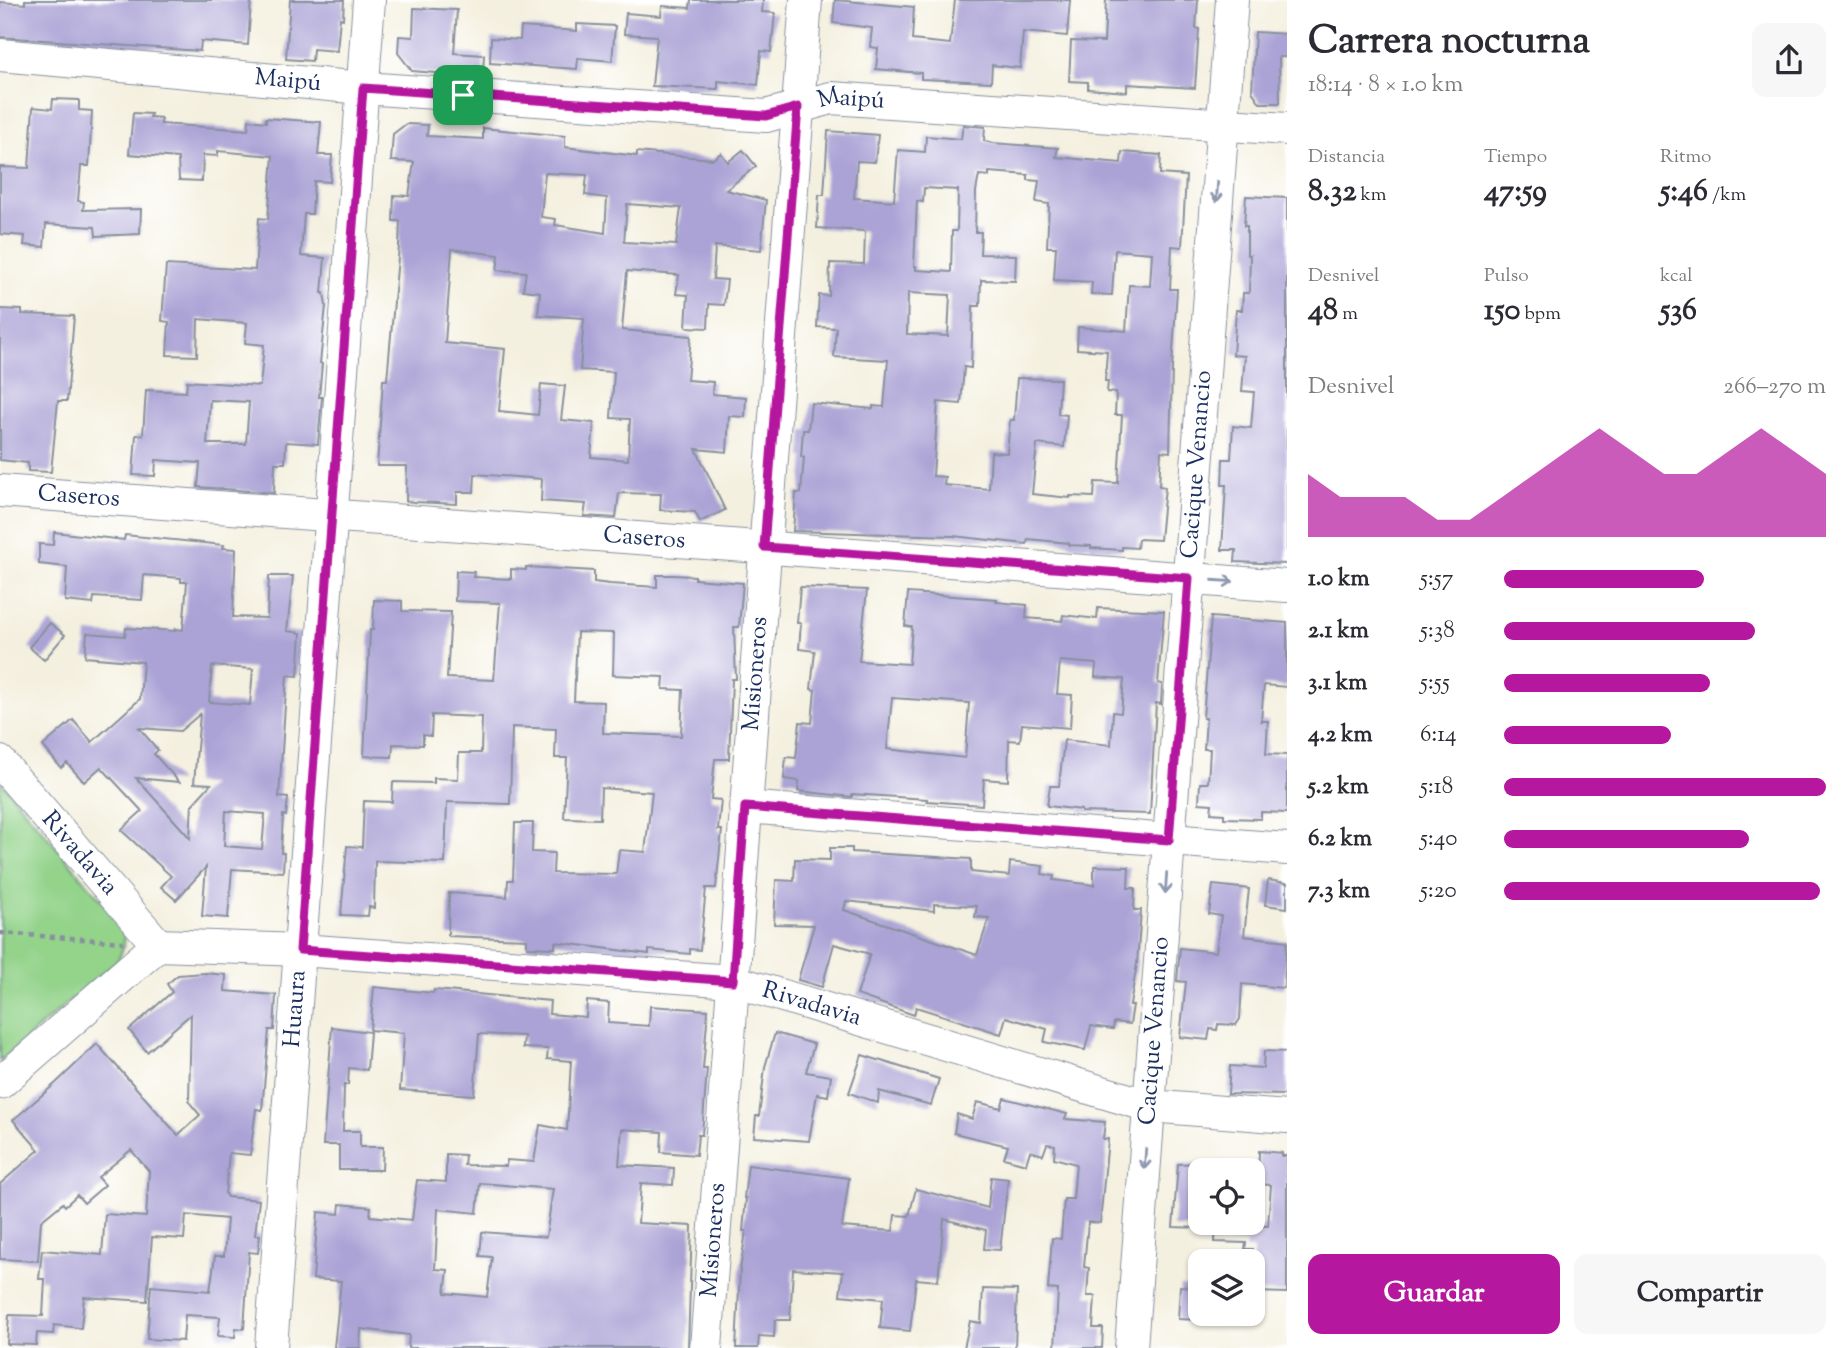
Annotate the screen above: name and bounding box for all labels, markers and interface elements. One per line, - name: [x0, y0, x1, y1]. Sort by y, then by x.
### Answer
- text: Carrera nocturna: [1308, 16, 1590, 70]
- button: share: [1752, 23, 1826, 97]
- street label: Maipú: [253, 61, 323, 101]
- pin: [433, 65, 493, 125]
- text: 18:14 · 8 × 1.0 km: [1308, 69, 1463, 102]
- icon: arrive: [444, 76, 482, 114]
- street label: Maipú: [814, 79, 886, 119]
- text: Distancia: [1308, 144, 1385, 171]
- text: Tiempo: [1484, 144, 1547, 171]
- text: Ritmo: [1660, 144, 1711, 171]
- text: 8.32: [1308, 171, 1356, 214]
- text: 47:59: [1484, 171, 1547, 214]
- text: 5:46: [1660, 171, 1708, 214]
- one-way arrow: [1210, 180, 1223, 203]
- text: km: [1356, 182, 1387, 209]
- text: /km: [1708, 182, 1746, 209]
- text: Desnivel: [1308, 263, 1379, 290]
- text: Pulso: [1484, 263, 1529, 290]
- text: kcal: [1660, 263, 1693, 290]
- text: 48: [1308, 290, 1338, 333]
- text: 150: [1484, 290, 1520, 333]
- text: 536: [1660, 290, 1697, 333]
- text: m: [1338, 301, 1358, 328]
- text: bpm: [1520, 301, 1561, 328]
- street label: Cacique Venancio: [1173, 369, 1221, 560]
- text: Desnivel: [1308, 371, 1394, 404]
- text: 266–270 m: [1723, 371, 1826, 404]
- street label: Caseros: [36, 477, 121, 517]
- street label: Caseros: [602, 519, 687, 559]
- text: 1.0 km: [1308, 563, 1370, 596]
- text: 5:57: [1420, 563, 1453, 596]
- one-way arrow: [1211, 575, 1234, 588]
- street label: Misioneros: [735, 615, 777, 732]
- text: 2.1 km: [1308, 615, 1369, 648]
- text: 5:38: [1420, 615, 1455, 648]
- text: 3.1 km: [1308, 667, 1367, 700]
- text: 5:55: [1420, 667, 1450, 700]
- text: 4.2 km: [1308, 719, 1373, 752]
- text: 6:14: [1420, 719, 1457, 752]
- text: 5.2 km: [1308, 771, 1369, 804]
- text: 5:18: [1420, 771, 1453, 804]
- street label: Rivadavia: [33, 804, 125, 903]
- text: 6.2 km: [1308, 823, 1372, 856]
- text: 5:40: [1420, 823, 1457, 856]
- one-way arrow: [1159, 871, 1172, 894]
- text: 7.3 km: [1308, 875, 1370, 908]
- text: 5:20: [1420, 875, 1457, 908]
- street label: Cacique Venancio: [1131, 935, 1179, 1126]
- street label: Huaura: [276, 969, 315, 1049]
- street label: Rivadavia: [758, 974, 865, 1036]
- one-way arrow: [1138, 1147, 1151, 1170]
- map controls: [1188, 1158, 1265, 1326]
- button: locate: [1188, 1158, 1265, 1235]
- street label: Misioneros: [693, 1182, 735, 1299]
- button: layers: [1188, 1249, 1265, 1326]
- button: Guardar: [1308, 1254, 1560, 1334]
- button: Compartir: [1574, 1254, 1826, 1334]

